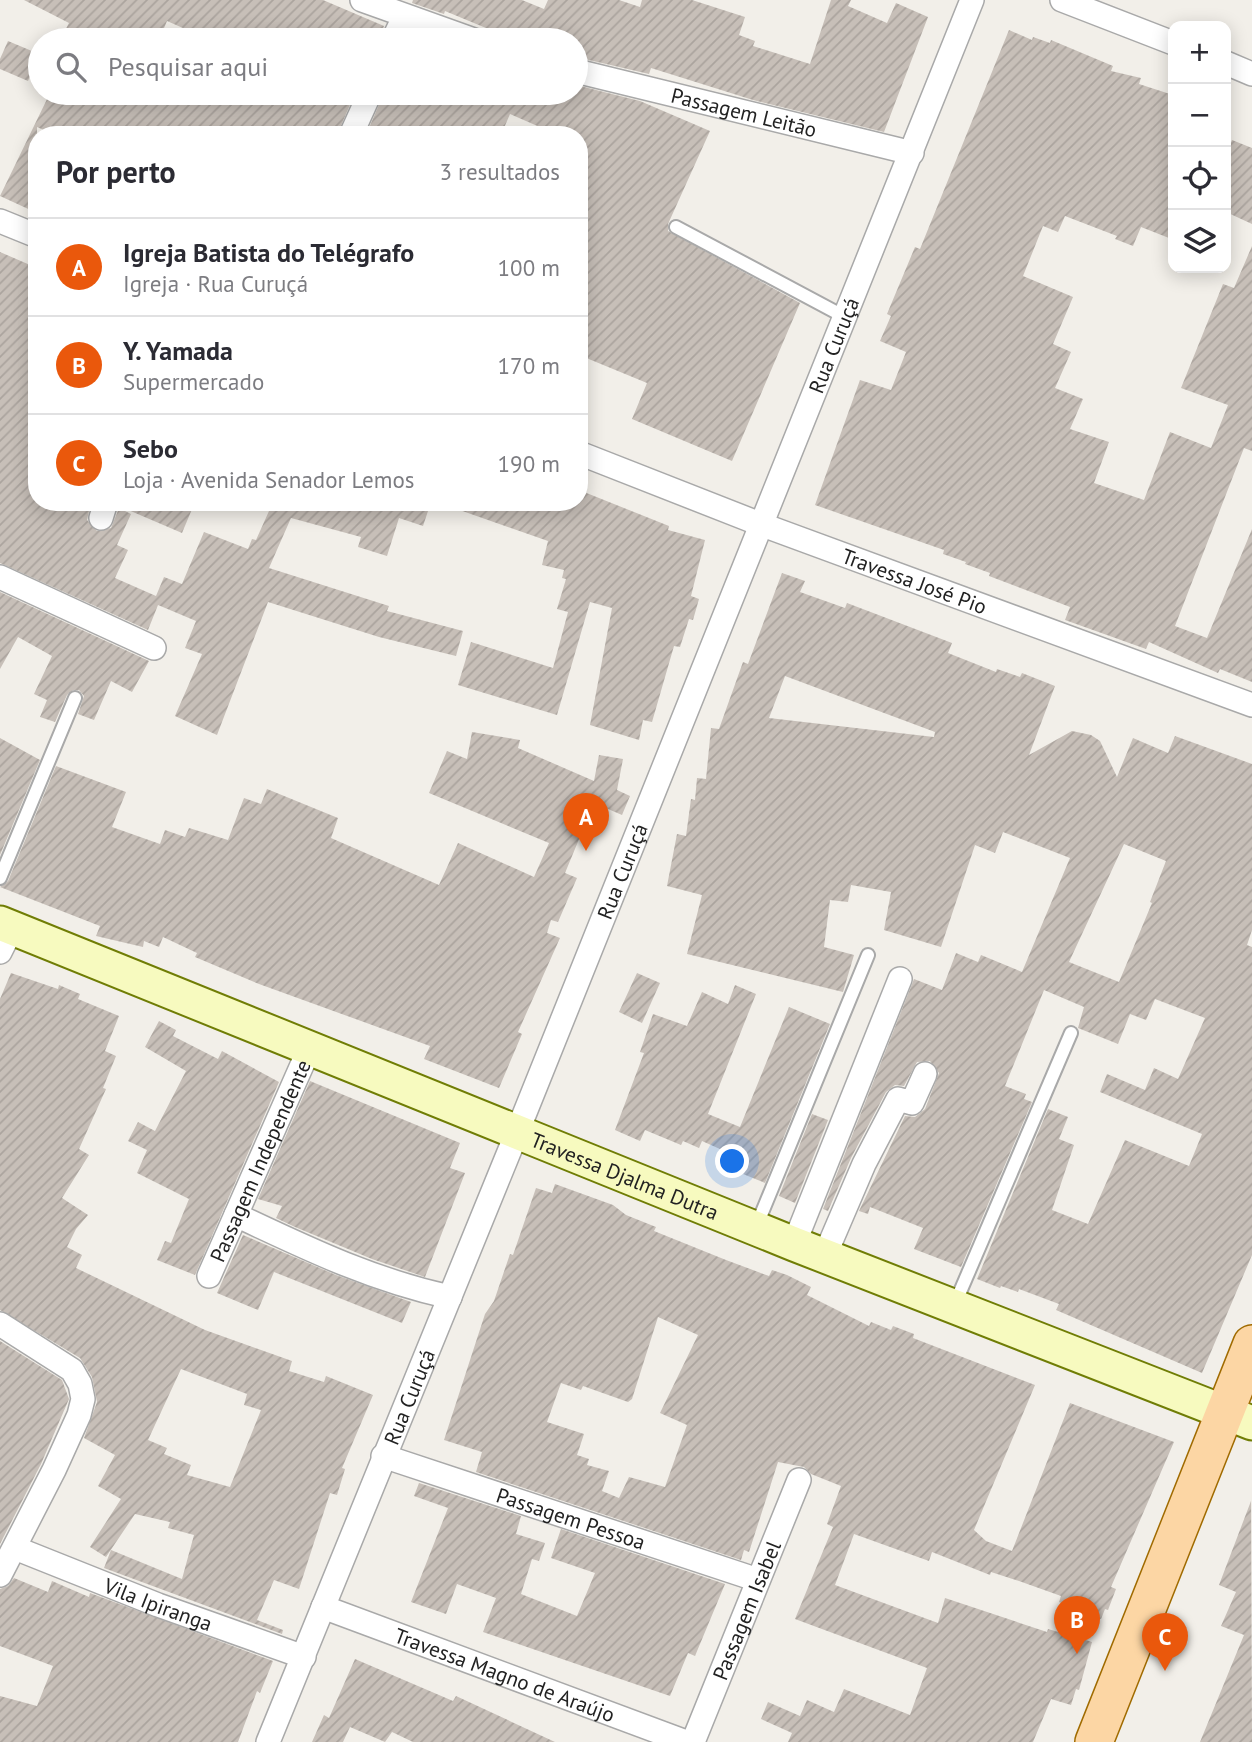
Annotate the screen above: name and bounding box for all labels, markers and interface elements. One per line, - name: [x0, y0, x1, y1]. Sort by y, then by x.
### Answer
- map controls: [1168, 21, 1231, 273]
- button: +: [1168, 21, 1231, 84]
- search box: [28, 28, 588, 105]
- icon: search: [52, 48, 90, 86]
- text: Pesquisar aqui: [108, 50, 268, 83]
- street label: Passagem Leitão: [669, 81, 820, 143]
- button: −: [1168, 84, 1231, 147]
- button: locate: [1168, 147, 1231, 210]
- text: Por perto: [56, 152, 176, 191]
- text: 3 resultados: [439, 157, 560, 186]
- button: layers: [1168, 210, 1231, 273]
- text: Igreja Batista do Telégrafo: [123, 236, 414, 269]
- text: A: [72, 253, 86, 282]
- text: 100 m: [498, 253, 560, 282]
- text: Igreja · Rua Curuçá: [123, 269, 308, 298]
- street label: Rua Curuçá: [802, 293, 865, 397]
- text: Y. Yamada: [123, 334, 233, 367]
- text: B: [72, 351, 86, 380]
- text: 170 m: [498, 351, 560, 380]
- text: Supermercado: [123, 367, 264, 396]
- text: Sebo: [123, 432, 178, 465]
- text: C: [73, 449, 85, 478]
- text: 190 m: [498, 449, 560, 478]
- text: Loja · Avenida Senador Lemos: [123, 465, 414, 494]
- street label: Travessa José Pio: [838, 542, 991, 620]
- pin: A: [563, 793, 609, 851]
- street label: Rua Curuçá: [591, 819, 653, 923]
- street label: Passagem Independente: [203, 1055, 316, 1266]
- street label: Travessa Djalma Dutra: [527, 1126, 723, 1226]
- your location: [715, 1144, 749, 1178]
- street label: Rua Curuçá: [377, 1345, 441, 1449]
- street label: Passagem Pessoa: [493, 1481, 649, 1555]
- street label: Passagem Isabel: [706, 1537, 786, 1684]
- street label: Vila Ipiranga: [99, 1571, 216, 1637]
- pin: B: [1054, 1596, 1100, 1654]
- pin: C: [1142, 1613, 1188, 1671]
- street label: Travessa Magno de Araújo: [391, 1621, 619, 1728]

